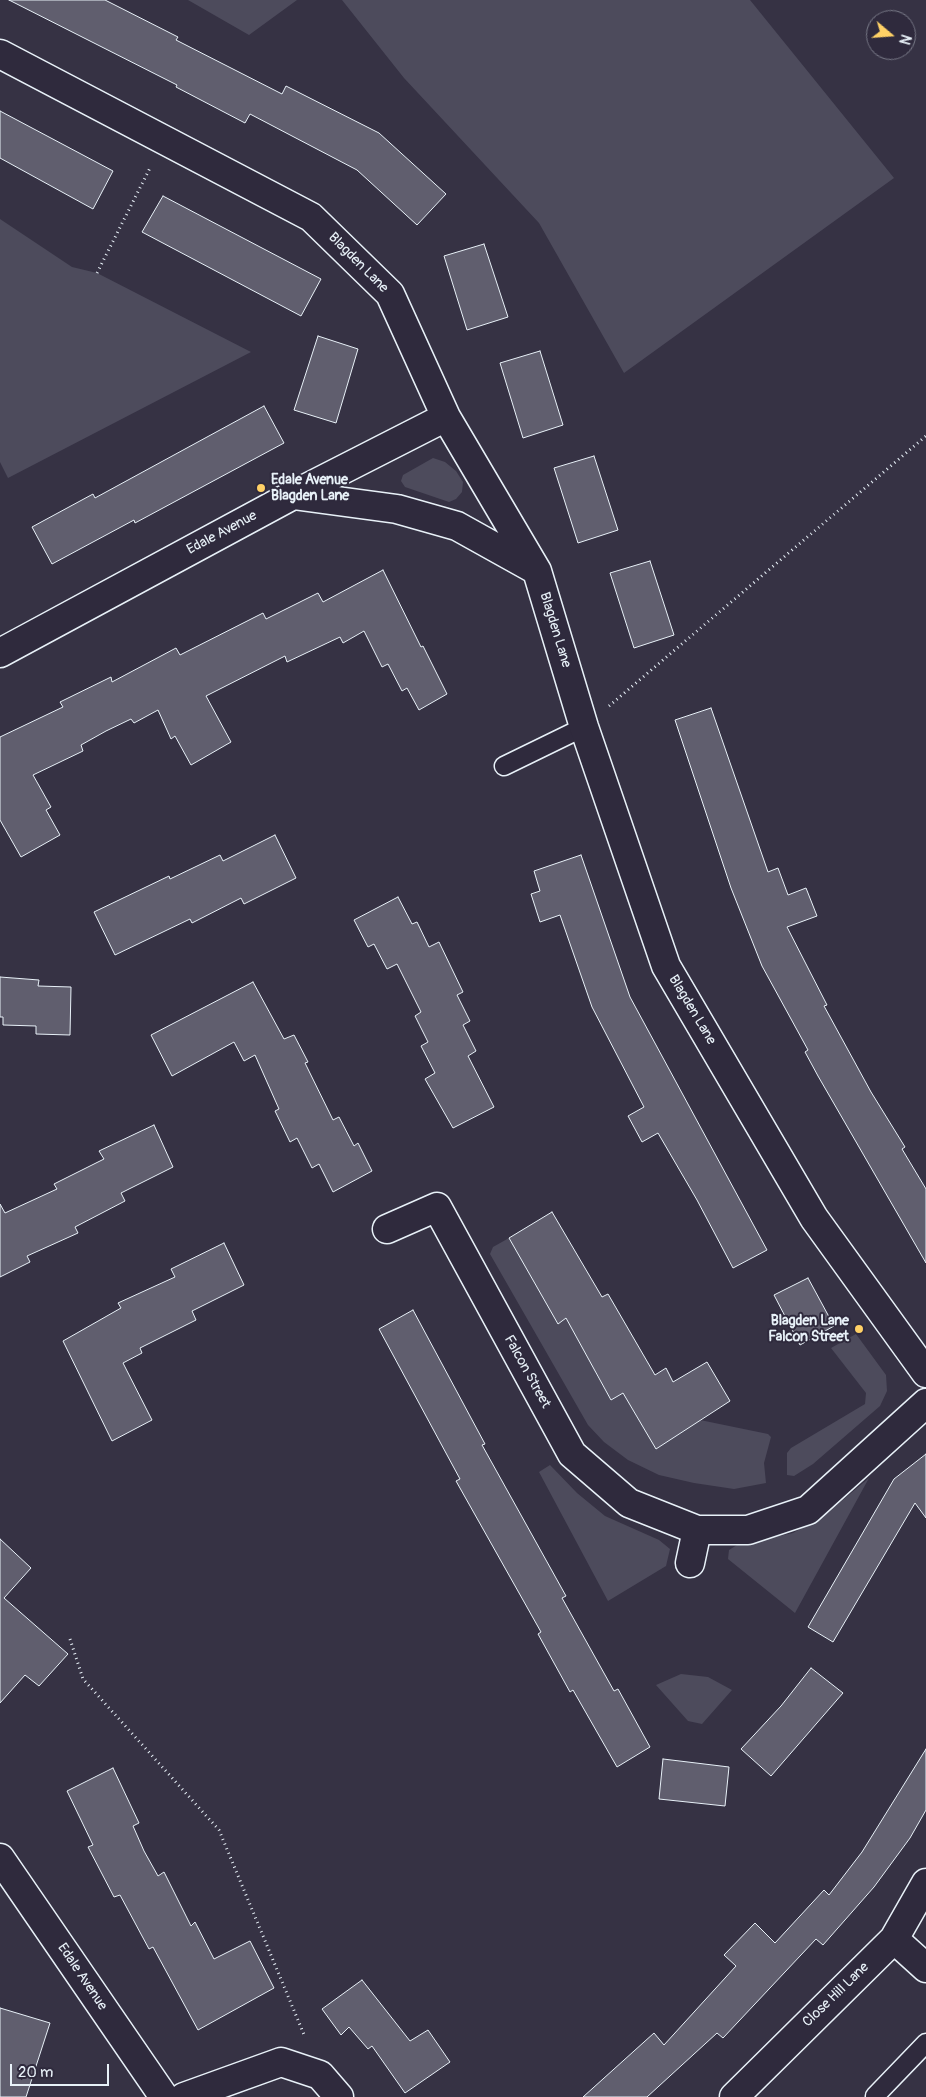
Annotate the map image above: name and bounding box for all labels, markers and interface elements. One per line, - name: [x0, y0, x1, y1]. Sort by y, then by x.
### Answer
- north arrow: [866, 10, 916, 60]
- text: N: [895, 32, 914, 47]
- street label: Blagden Lane: [324, 229, 392, 297]
- place label: Edale Avenue Blagden Lane: [271, 472, 349, 504]
- marker: Edale Avenue Blagden Lane: [255, 482, 267, 494]
- street label: Edale Avenue: [184, 508, 260, 558]
- street label: Blagden Lane: [536, 590, 574, 670]
- street label: Blagden Lane: [665, 972, 719, 1048]
- place label: Blagden Lane Falcon Street: [768, 1313, 849, 1345]
- marker: Blagden Lane Falcon Street: [853, 1323, 865, 1335]
- street label: Falcon Street: [500, 1333, 554, 1411]
- street label: Edale Avenue: [54, 1940, 110, 2014]
- street label: Close Hill Lane: [799, 1959, 873, 2031]
- scale bar: [12, 2054, 111, 2086]
- text: 20 m: [18, 2063, 53, 2082]

